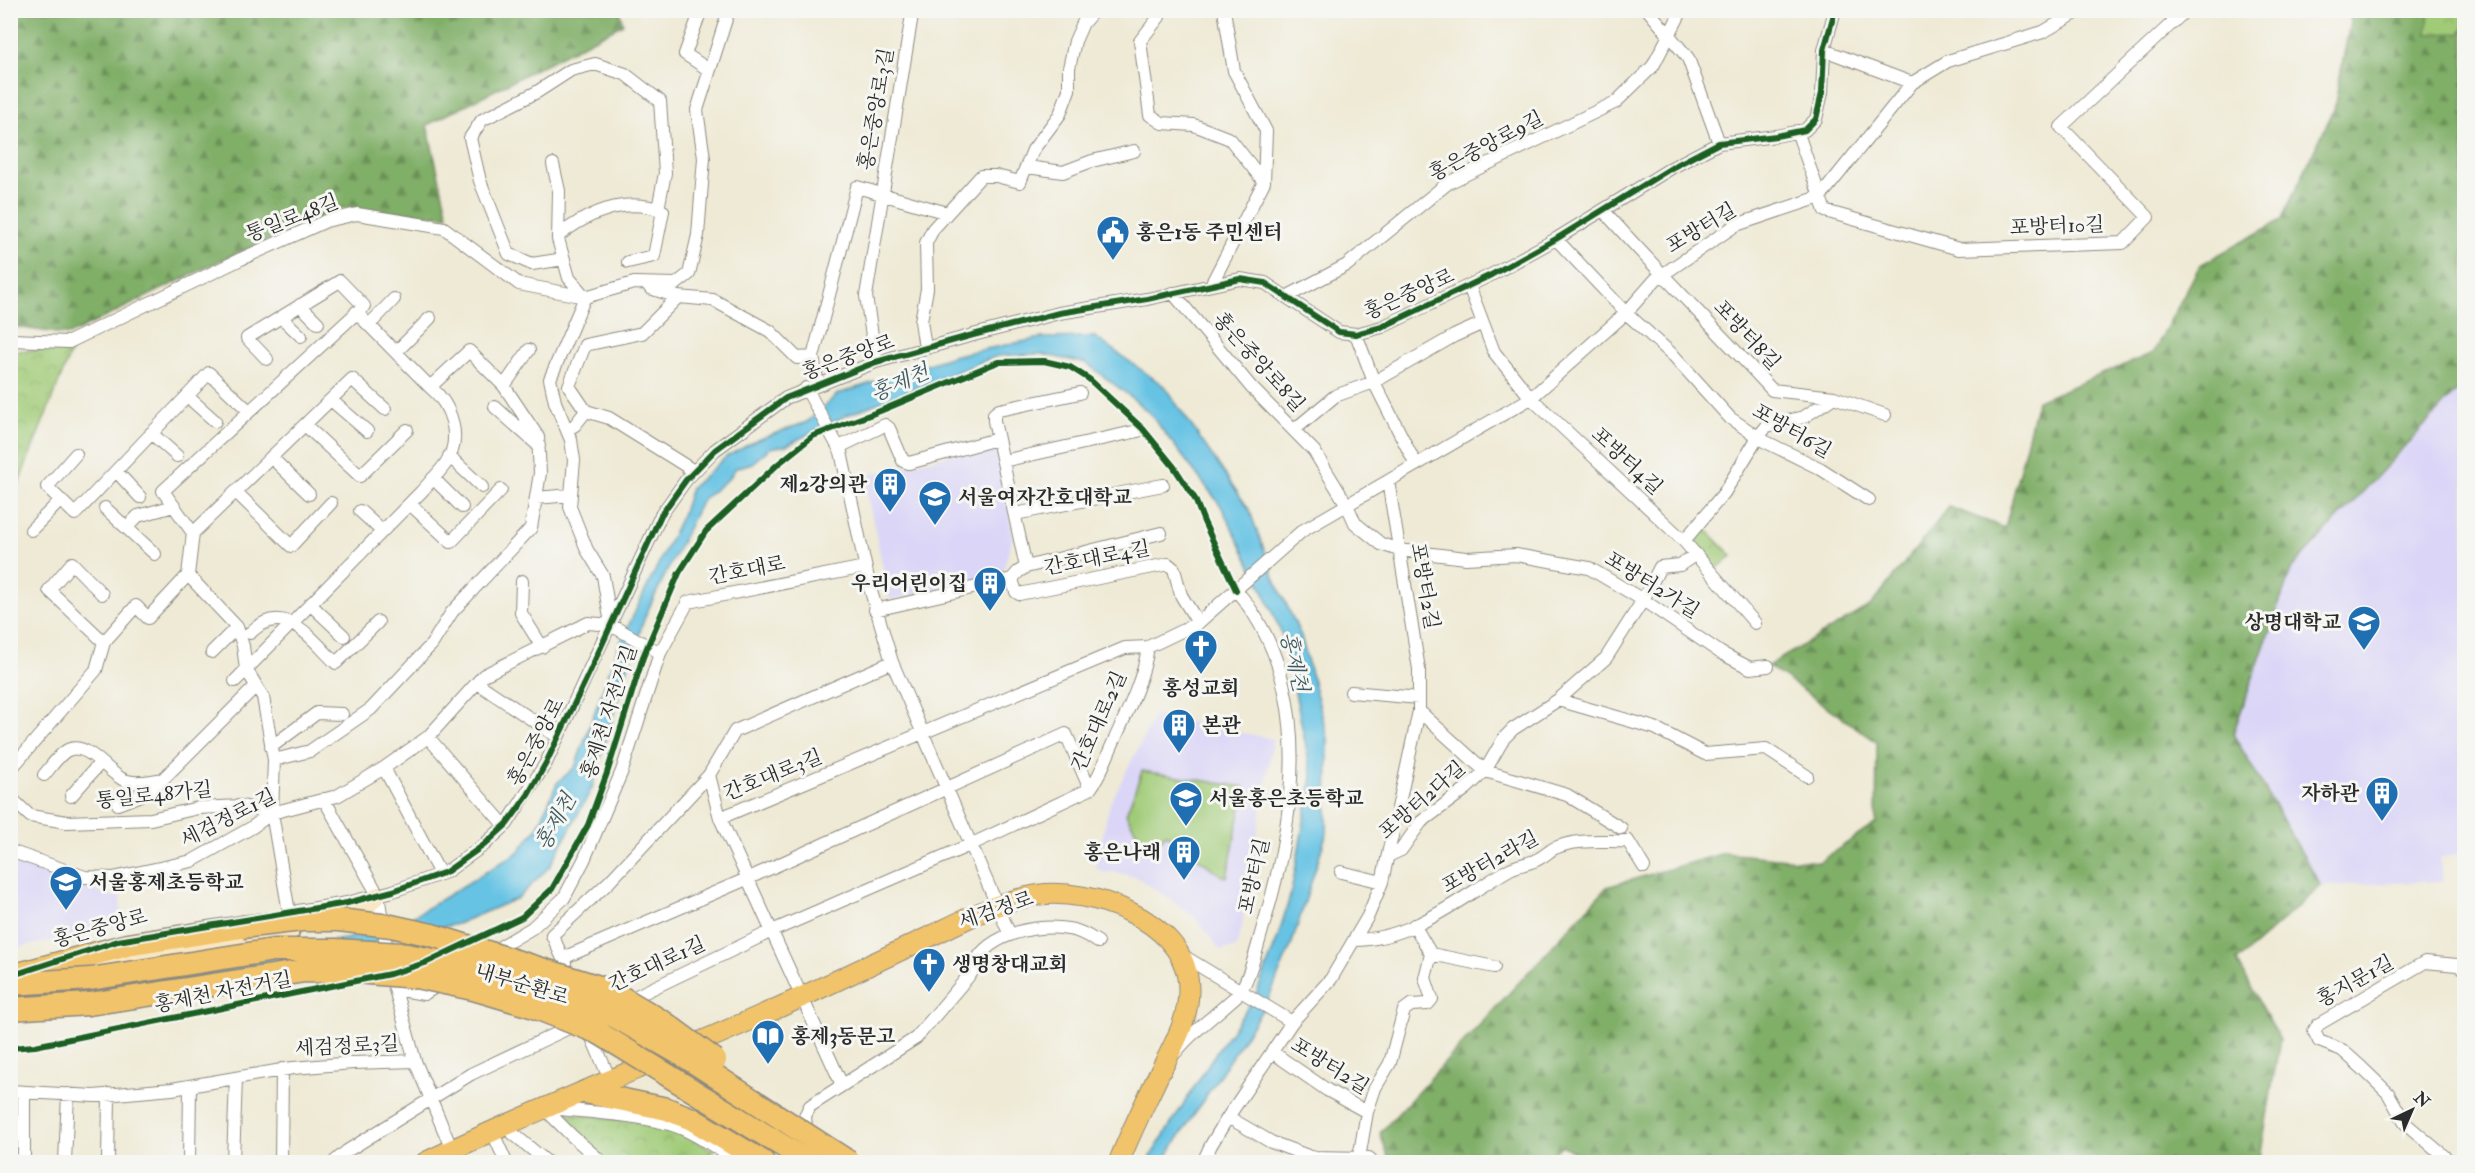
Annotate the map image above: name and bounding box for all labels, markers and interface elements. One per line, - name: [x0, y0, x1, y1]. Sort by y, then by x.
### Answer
- street label: 홍은중앙로3길: [853, 46, 899, 172]
- street label: 홍은중앙로9길: [1424, 105, 1548, 187]
- street label: 통일로48길: [242, 189, 342, 247]
- street label: 포방터길: [1661, 197, 1741, 259]
- street label: 포방터10길: [2009, 212, 2105, 240]
- public building icon: 홍은1동 주민센터: [1095, 214, 1131, 261]
- place label: 홍은1동 주민센터: [1136, 220, 1283, 245]
- street label: 홍은중앙로: [1360, 263, 1458, 325]
- street label: 포방터8길: [1708, 295, 1786, 375]
- street label: 홍은중앙로8길: [1208, 307, 1310, 417]
- street label: 홍은중앙로: [798, 329, 898, 385]
- water label: 홍제천: [867, 358, 935, 408]
- street label: 포방터6길: [1748, 398, 1836, 464]
- street label: 포방터4길: [1586, 422, 1668, 500]
- building icon: 제2강의관: [872, 466, 908, 513]
- place label: 제2강의관: [780, 472, 868, 497]
- school or university icon: 서울여자간호대학교: [917, 479, 953, 526]
- place label: 서울여자간호대학교: [958, 485, 1133, 510]
- street label: 간호대로4길: [1042, 535, 1152, 581]
- street label: 포방터2길: [1405, 541, 1445, 631]
- street label: 포방터2가길: [1600, 546, 1704, 624]
- street label: 간호대로: [707, 550, 787, 590]
- building icon: 우리어린이집: [972, 565, 1008, 612]
- place label: 우리어린이집: [851, 571, 967, 596]
- school or university icon: 상명대학교: [2346, 604, 2382, 651]
- place label: 상명대학교: [2244, 610, 2342, 635]
- church icon: 홍성교회: [1183, 628, 1219, 675]
- water label: 홍제천: [1274, 629, 1314, 696]
- street label: 홍제천 자전거길: [576, 642, 642, 782]
- street label: 간호대로2길: [1066, 667, 1132, 775]
- place label: 홍성교회: [1162, 676, 1240, 701]
- street label: 홍은중앙로: [502, 693, 570, 791]
- building icon: 본관: [1161, 707, 1197, 754]
- place label: 본관: [1202, 713, 1241, 738]
- street label: 간호대로3길: [720, 744, 826, 806]
- street label: 포방터2다길: [1374, 756, 1470, 844]
- building icon: 자하관: [2364, 775, 2400, 822]
- street label: 통일로48가길: [95, 776, 213, 814]
- school or university icon: 서울홍은초등학교: [1168, 780, 1204, 827]
- place label: 자하관: [2301, 781, 2360, 806]
- street label: 세검정로1길: [176, 783, 280, 853]
- place label: 서울홍은초등학교: [1209, 786, 1364, 811]
- water label: 홍제천: [529, 787, 583, 855]
- street label: 포방터2라길: [1437, 825, 1543, 899]
- building icon: 홍은나래: [1166, 834, 1202, 881]
- street label: 포방터길: [1233, 836, 1275, 916]
- place label: 홍은나래: [1084, 840, 1161, 865]
- school or university icon: 서울홍제초등학교: [48, 864, 84, 911]
- place label: 서울홍제초등학교: [89, 870, 244, 895]
- street label: 세검정로: [955, 886, 1037, 934]
- street label: 홍은중앙로: [50, 903, 150, 953]
- street label: 간호대로1길: [605, 931, 709, 997]
- church icon: 생명창대교회: [911, 946, 947, 993]
- street label: 홍지문1길: [2312, 950, 2398, 1012]
- place label: 생명창대교회: [952, 952, 1068, 977]
- street label: 내부순환로: [472, 958, 572, 1010]
- street label: 홍제천 자전거길: [152, 966, 294, 1018]
- library icon: 홍제3동문고: [750, 1018, 786, 1065]
- place label: 홍제3동문고: [791, 1024, 895, 1049]
- street label: 세검정로3길: [294, 1031, 400, 1061]
- street label: 포방터2길: [1286, 1032, 1374, 1100]
- north arrow: [2382, 1080, 2442, 1140]
- text: N: [2409, 1087, 2434, 1113]

